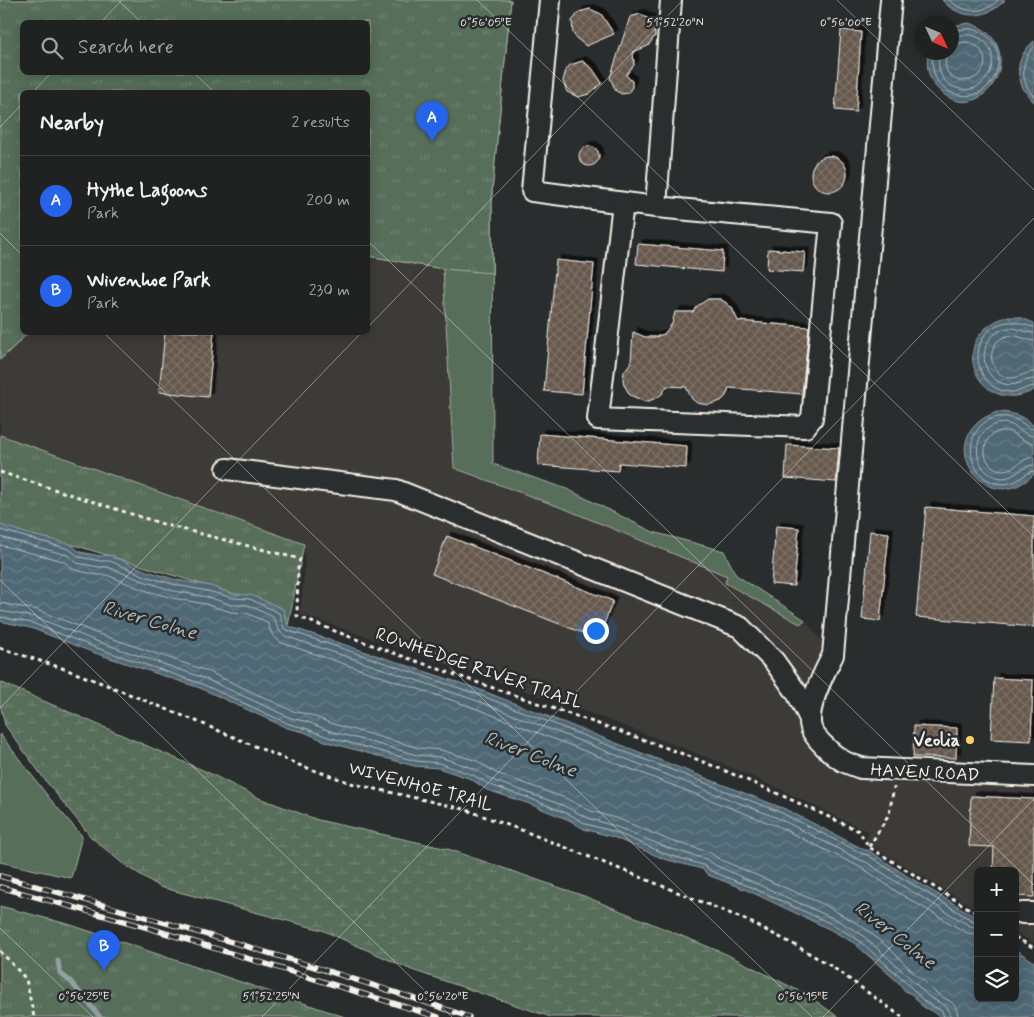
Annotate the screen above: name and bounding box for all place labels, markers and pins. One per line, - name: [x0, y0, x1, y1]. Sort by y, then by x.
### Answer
- pin: A: [416, 101, 448, 142]
- place label: Veolia: [913, 729, 960, 753]
- marker: Veolia: [964, 734, 976, 746]
- pin: B: [88, 930, 120, 971]

